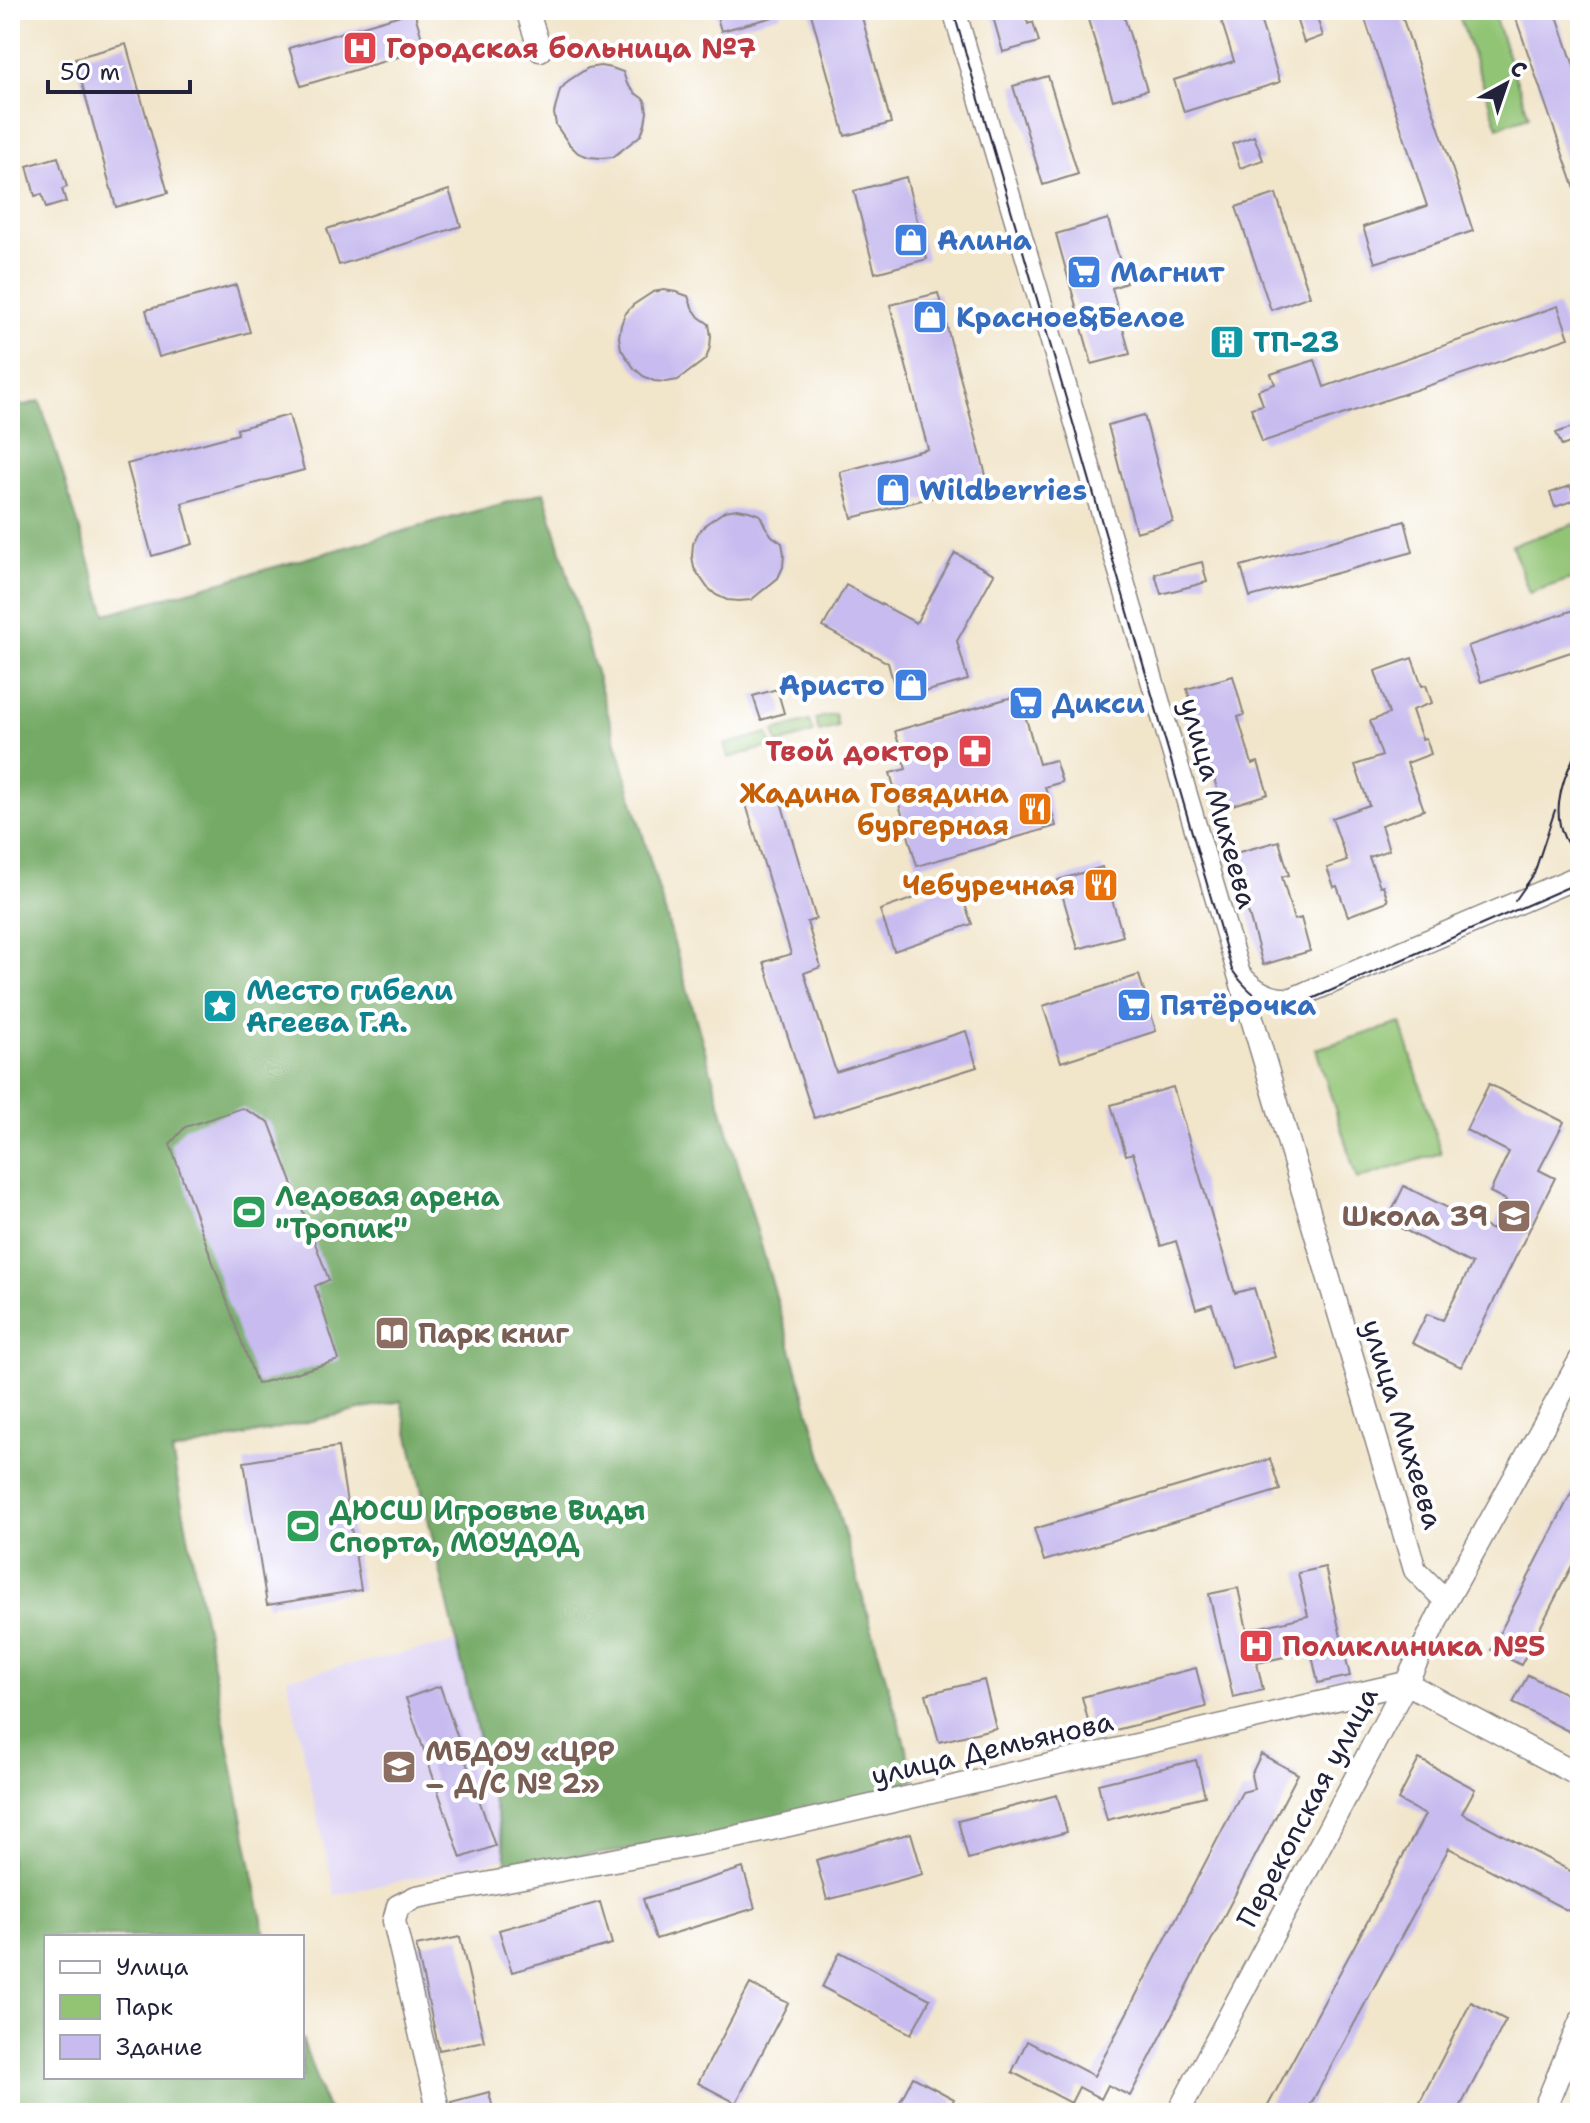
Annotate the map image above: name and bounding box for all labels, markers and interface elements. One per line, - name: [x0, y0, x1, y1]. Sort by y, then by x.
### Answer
- hospital icon: Городская больница №7: [341, 29, 379, 67]
- place label: Городская больница №7: [386, 29, 756, 67]
- scale bar: [48, 44, 190, 94]
- north arrow: [1466, 44, 1546, 124]
- text: С: [1504, 54, 1533, 85]
- text: 50 m: [60, 56, 120, 88]
- shop icon: Алина: [892, 221, 930, 259]
- place label: Алина: [937, 221, 1032, 259]
- supermarket icon: Магнит: [1065, 253, 1103, 291]
- place label: Магнит: [1110, 253, 1225, 291]
- shop icon: Красное&Белое: [911, 298, 949, 336]
- place label: Красное&Белое: [956, 298, 1185, 336]
- building icon: ТП-23: [1208, 323, 1246, 361]
- place label: ТП-23: [1253, 323, 1339, 361]
- shop icon: Wildberries: [874, 471, 912, 509]
- place label: Wildberries: [919, 471, 1087, 509]
- place label: Аристо: [779, 666, 885, 704]
- shop icon: Аристо: [892, 666, 930, 704]
- supermarket icon: Дикси: [1007, 684, 1045, 722]
- place label: Дикси: [1052, 684, 1145, 722]
- street label: улица Михеева: [1171, 693, 1267, 913]
- place label: Твой доктор: [765, 732, 949, 770]
- pharmacy icon: Твой доктор: [956, 732, 994, 770]
- place label: Жадина Говядина бургерная: [739, 774, 1009, 844]
- restaurant icon: Жадина Говядина бургерная: [1016, 790, 1054, 828]
- place label: Чебуречная: [902, 866, 1075, 904]
- restaurant icon: Чебуречная: [1082, 866, 1120, 904]
- place label: Место гибели Агеева Г.А.: [246, 971, 453, 1041]
- supermarket icon: Пятёрочка: [1115, 986, 1153, 1024]
- place label: Пятёрочка: [1160, 986, 1316, 1024]
- place icon: Место гибели Агеева Г.А.: [201, 987, 239, 1025]
- place label: Ледовая арена "Тропик": [275, 1177, 500, 1247]
- sports icon: Ледовая арена "Тропик": [230, 1193, 268, 1231]
- place label: Школа 39: [1342, 1197, 1488, 1235]
- school or university icon: Школа 39: [1495, 1197, 1533, 1235]
- library icon: Парк книг: [373, 1314, 411, 1352]
- place label: Парк книг: [418, 1314, 570, 1352]
- street label: улица Михеева: [1353, 1314, 1453, 1534]
- place label: ДЮСШ Игровые Виды Спорта, МОУДОД: [329, 1491, 645, 1561]
- sports icon: ДЮСШ Игровые Виды Спорта, МОУДОД: [284, 1507, 322, 1545]
- hospital icon: Поликлиника №5: [1237, 1627, 1275, 1665]
- place label: Поликлиника №5: [1282, 1627, 1546, 1665]
- street label: Перекопская улица: [1227, 1680, 1387, 1934]
- street label: улица Демьянова: [867, 1702, 1117, 1794]
- place label: МБДОУ «ЦРР – Д/С № 2»: [425, 1732, 615, 1802]
- school or university icon: МБДОУ «ЦРР – Д/С № 2»: [380, 1748, 418, 1786]
- legend: [44, 1935, 304, 2079]
- text: Улица: [116, 1951, 189, 1983]
- text: Парк: [116, 1991, 173, 2023]
- text: Здание: [116, 2031, 203, 2063]

